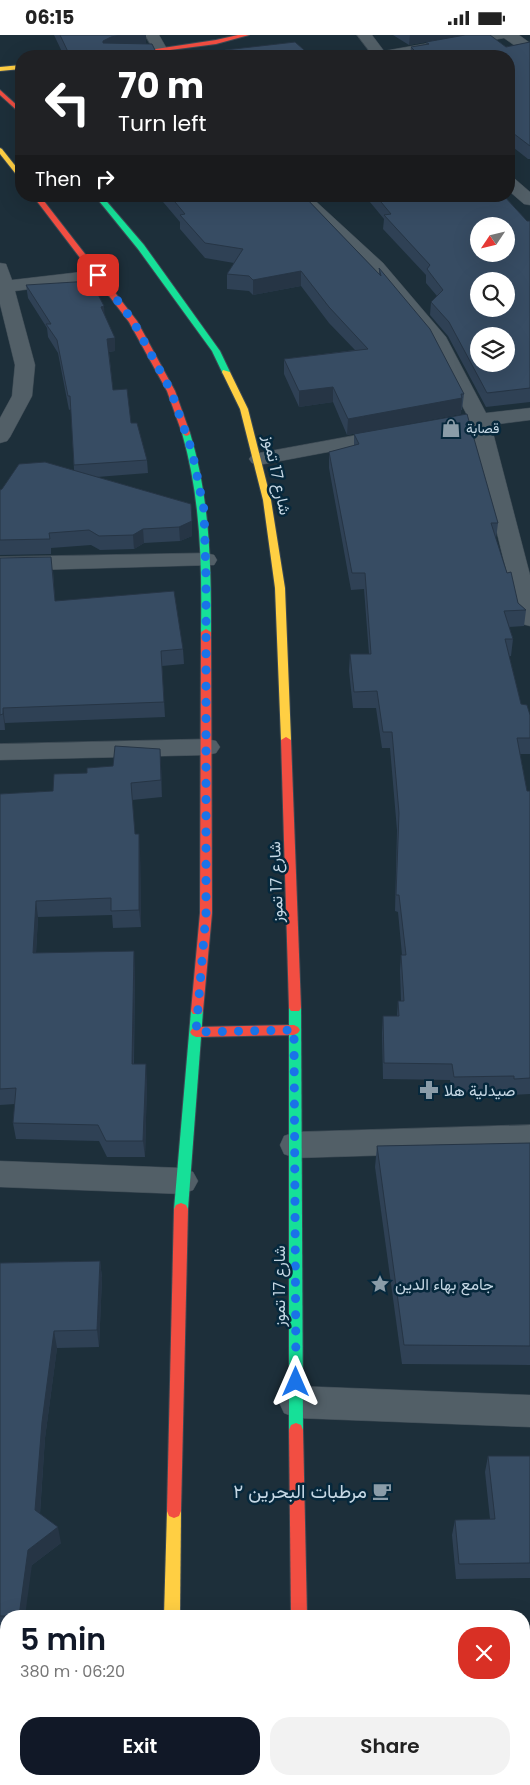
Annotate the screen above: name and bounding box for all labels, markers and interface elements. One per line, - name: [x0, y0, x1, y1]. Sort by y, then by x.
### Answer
- text: 06:15: [25, 4, 74, 31]
- text: 70 m: [118, 61, 204, 110]
- icon: left: [35, 70, 100, 135]
- text: Turn left: [118, 108, 206, 139]
- icon: right: [91, 165, 119, 193]
- text: Then: [35, 166, 81, 193]
- north arrow: [470, 217, 515, 263]
- map controls: [470, 217, 515, 372]
- pin: [77, 254, 119, 296]
- icon: arrive: [84, 261, 112, 289]
- button: search: [470, 272, 515, 317]
- button: layers: [470, 327, 515, 372]
- shop icon: قصابة: [440, 417, 462, 439]
- place label: قصابة: [466, 418, 500, 438]
- street label: شارع 17 تموز: [257, 432, 297, 517]
- street label: شارع 17 تموز: [263, 841, 289, 924]
- pharmacy icon: صيدلية هلا: [418, 1079, 440, 1101]
- place label: صيدلية هلا: [444, 1079, 515, 1102]
- street label: شارع 17 تموز: [268, 1245, 291, 1328]
- place icon: جامع بهاء الدين: [369, 1273, 391, 1295]
- place label: جامع بهاء الدين: [395, 1273, 494, 1296]
- position arrow: [269, 1355, 321, 1407]
- place label: مرطبات البحرين ٢: [233, 1478, 367, 1505]
- cafe icon: مرطبات البحرين ٢: [371, 1480, 393, 1502]
- text: 5 min: [20, 1618, 106, 1661]
- button: close: [458, 1627, 510, 1679]
- text: 380 m · 06:20: [20, 1660, 125, 1683]
- button: Exit: [20, 1717, 260, 1775]
- button: Share: [270, 1717, 510, 1775]

